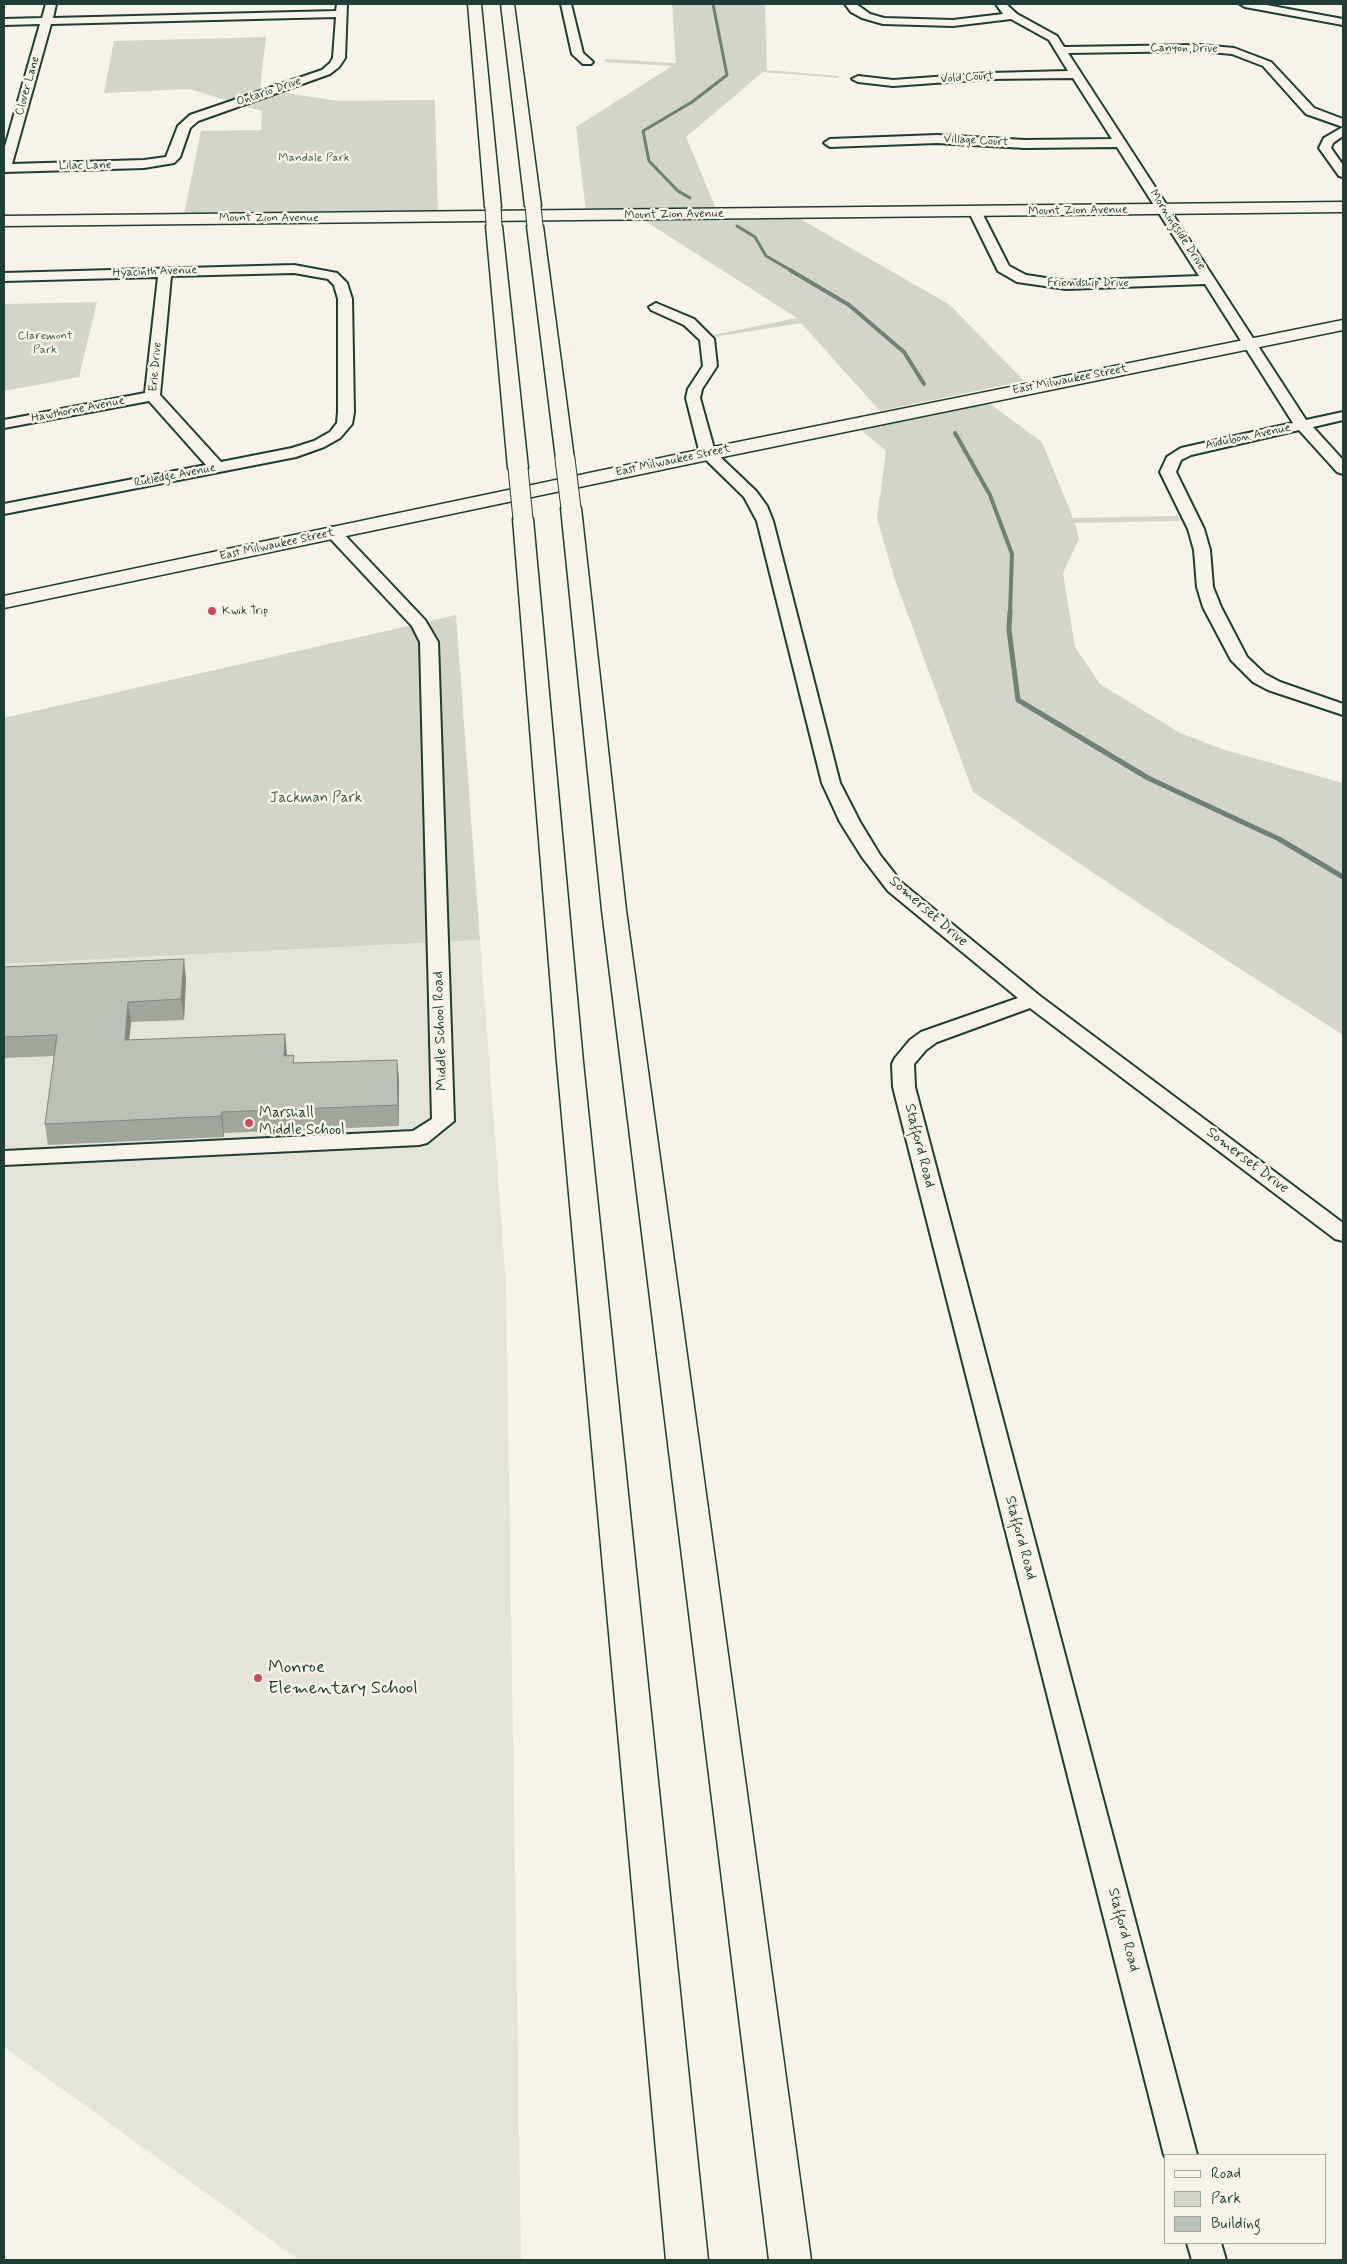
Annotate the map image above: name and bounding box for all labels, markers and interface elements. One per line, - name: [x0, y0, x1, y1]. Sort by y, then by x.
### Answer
- street label: Canyon Drive: [1150, 41, 1218, 57]
- street label: Clover Lane: [13, 55, 43, 117]
- street label: Vold Court: [940, 69, 994, 87]
- street label: Ontario Drive: [235, 74, 303, 110]
- street label: Village Court: [943, 132, 1009, 150]
- park label: Mandale Park: [278, 151, 350, 165]
- street label: Lilac Lane: [59, 158, 111, 174]
- street label: Morningside Drive: [1146, 187, 1208, 273]
- street label: Mount Zion Avenue: [1028, 203, 1128, 219]
- street label: Mount Zion Avenue: [624, 207, 724, 223]
- street label: Mount Zion Avenue: [219, 211, 319, 225]
- street label: Hyacinth Avenue: [112, 263, 198, 281]
- street label: Friendship Drive: [1047, 276, 1129, 290]
- park label: Claremont Park: [17, 329, 73, 357]
- street label: Erie Drive: [147, 342, 165, 392]
- street label: East Milwaukee Street: [1011, 362, 1129, 398]
- street label: Hawthorne Avenue: [30, 394, 126, 426]
- street label: Audubon Avenue: [1204, 421, 1292, 453]
- street label: East Milwaukee Street: [614, 442, 732, 480]
- street label: Rutledge Avenue: [133, 461, 217, 491]
- street label: East Milwaukee Street: [218, 526, 336, 564]
- place label: Kwik Trip: [222, 604, 268, 618]
- marker: Kwik Trip: [206, 605, 218, 617]
- park label: Jackman Park: [270, 790, 362, 808]
- street label: Somerset Drive: [885, 873, 971, 951]
- street label: Middle School Road: [430, 971, 452, 1091]
- street label: Stafford Road: [900, 1102, 938, 1190]
- place label: Marshall Middle School: [259, 1105, 345, 1140]
- marker: Marshall Middle School: [243, 1117, 255, 1129]
- street label: Somerset Drive: [1202, 1124, 1292, 1198]
- street label: Stafford Road: [1000, 1494, 1040, 1582]
- place label: Monroe Elementary School: [268, 1657, 418, 1700]
- marker: Monroe Elementary School: [252, 1672, 264, 1684]
- street label: Stafford Road: [1103, 1886, 1143, 1974]
- legend: [1164, 2154, 1327, 2244]
- text: Road: [1211, 2164, 1241, 2184]
- text: Park: [1211, 2189, 1241, 2209]
- text: Building: [1211, 2214, 1261, 2234]

